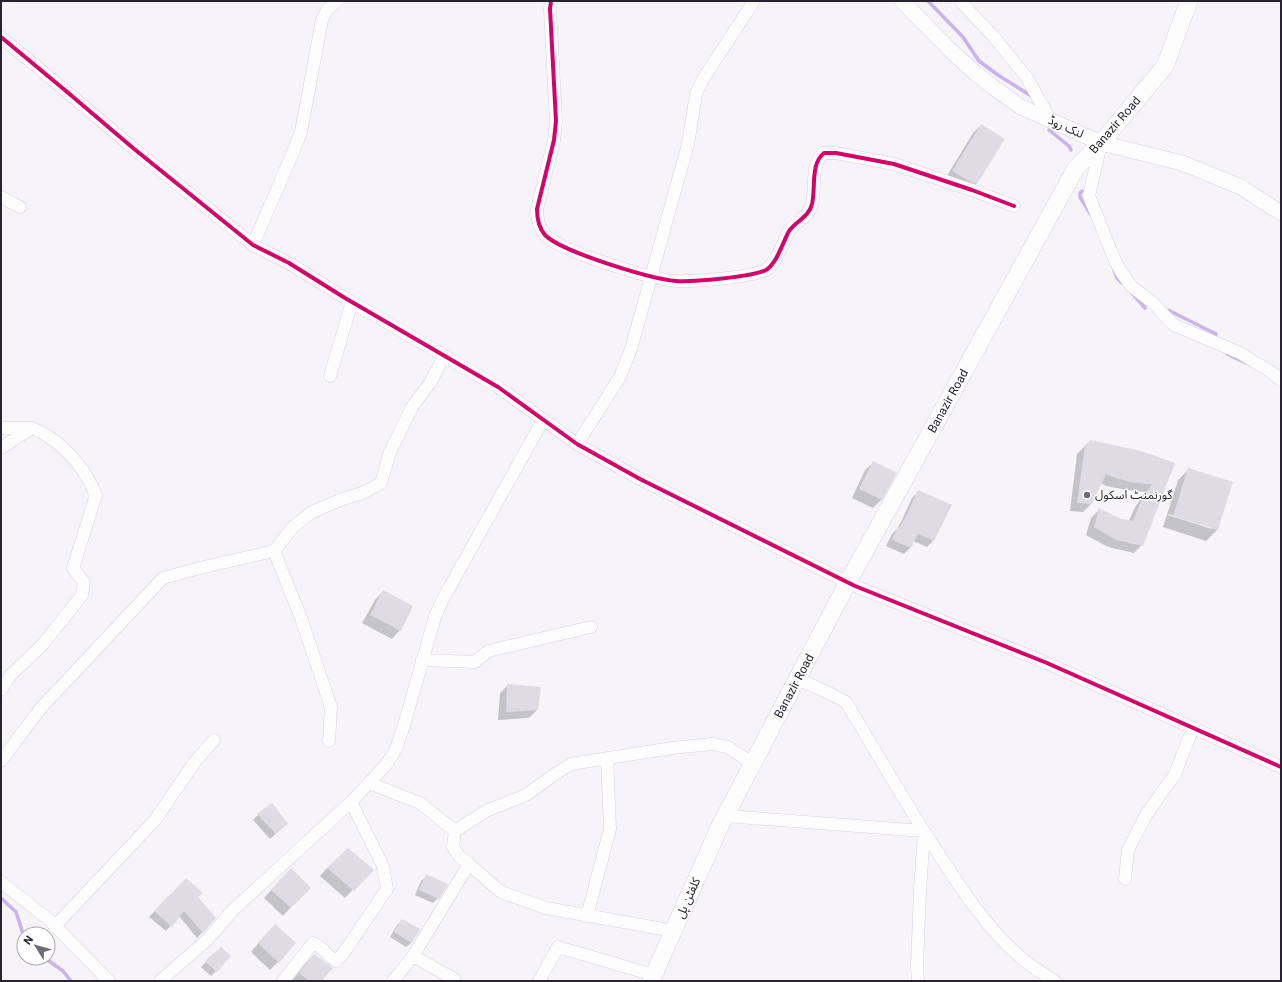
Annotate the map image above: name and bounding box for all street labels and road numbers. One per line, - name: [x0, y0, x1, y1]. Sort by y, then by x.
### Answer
- street label: Banazir Road: [1087, 94, 1143, 156]
- street label: لنک روڈ: [1046, 113, 1086, 141]
- street label: Banazir Road: [925, 367, 971, 435]
- street label: Banazir Road: [771, 652, 817, 720]
- street label: کلفٹن پل: [673, 875, 705, 921]

